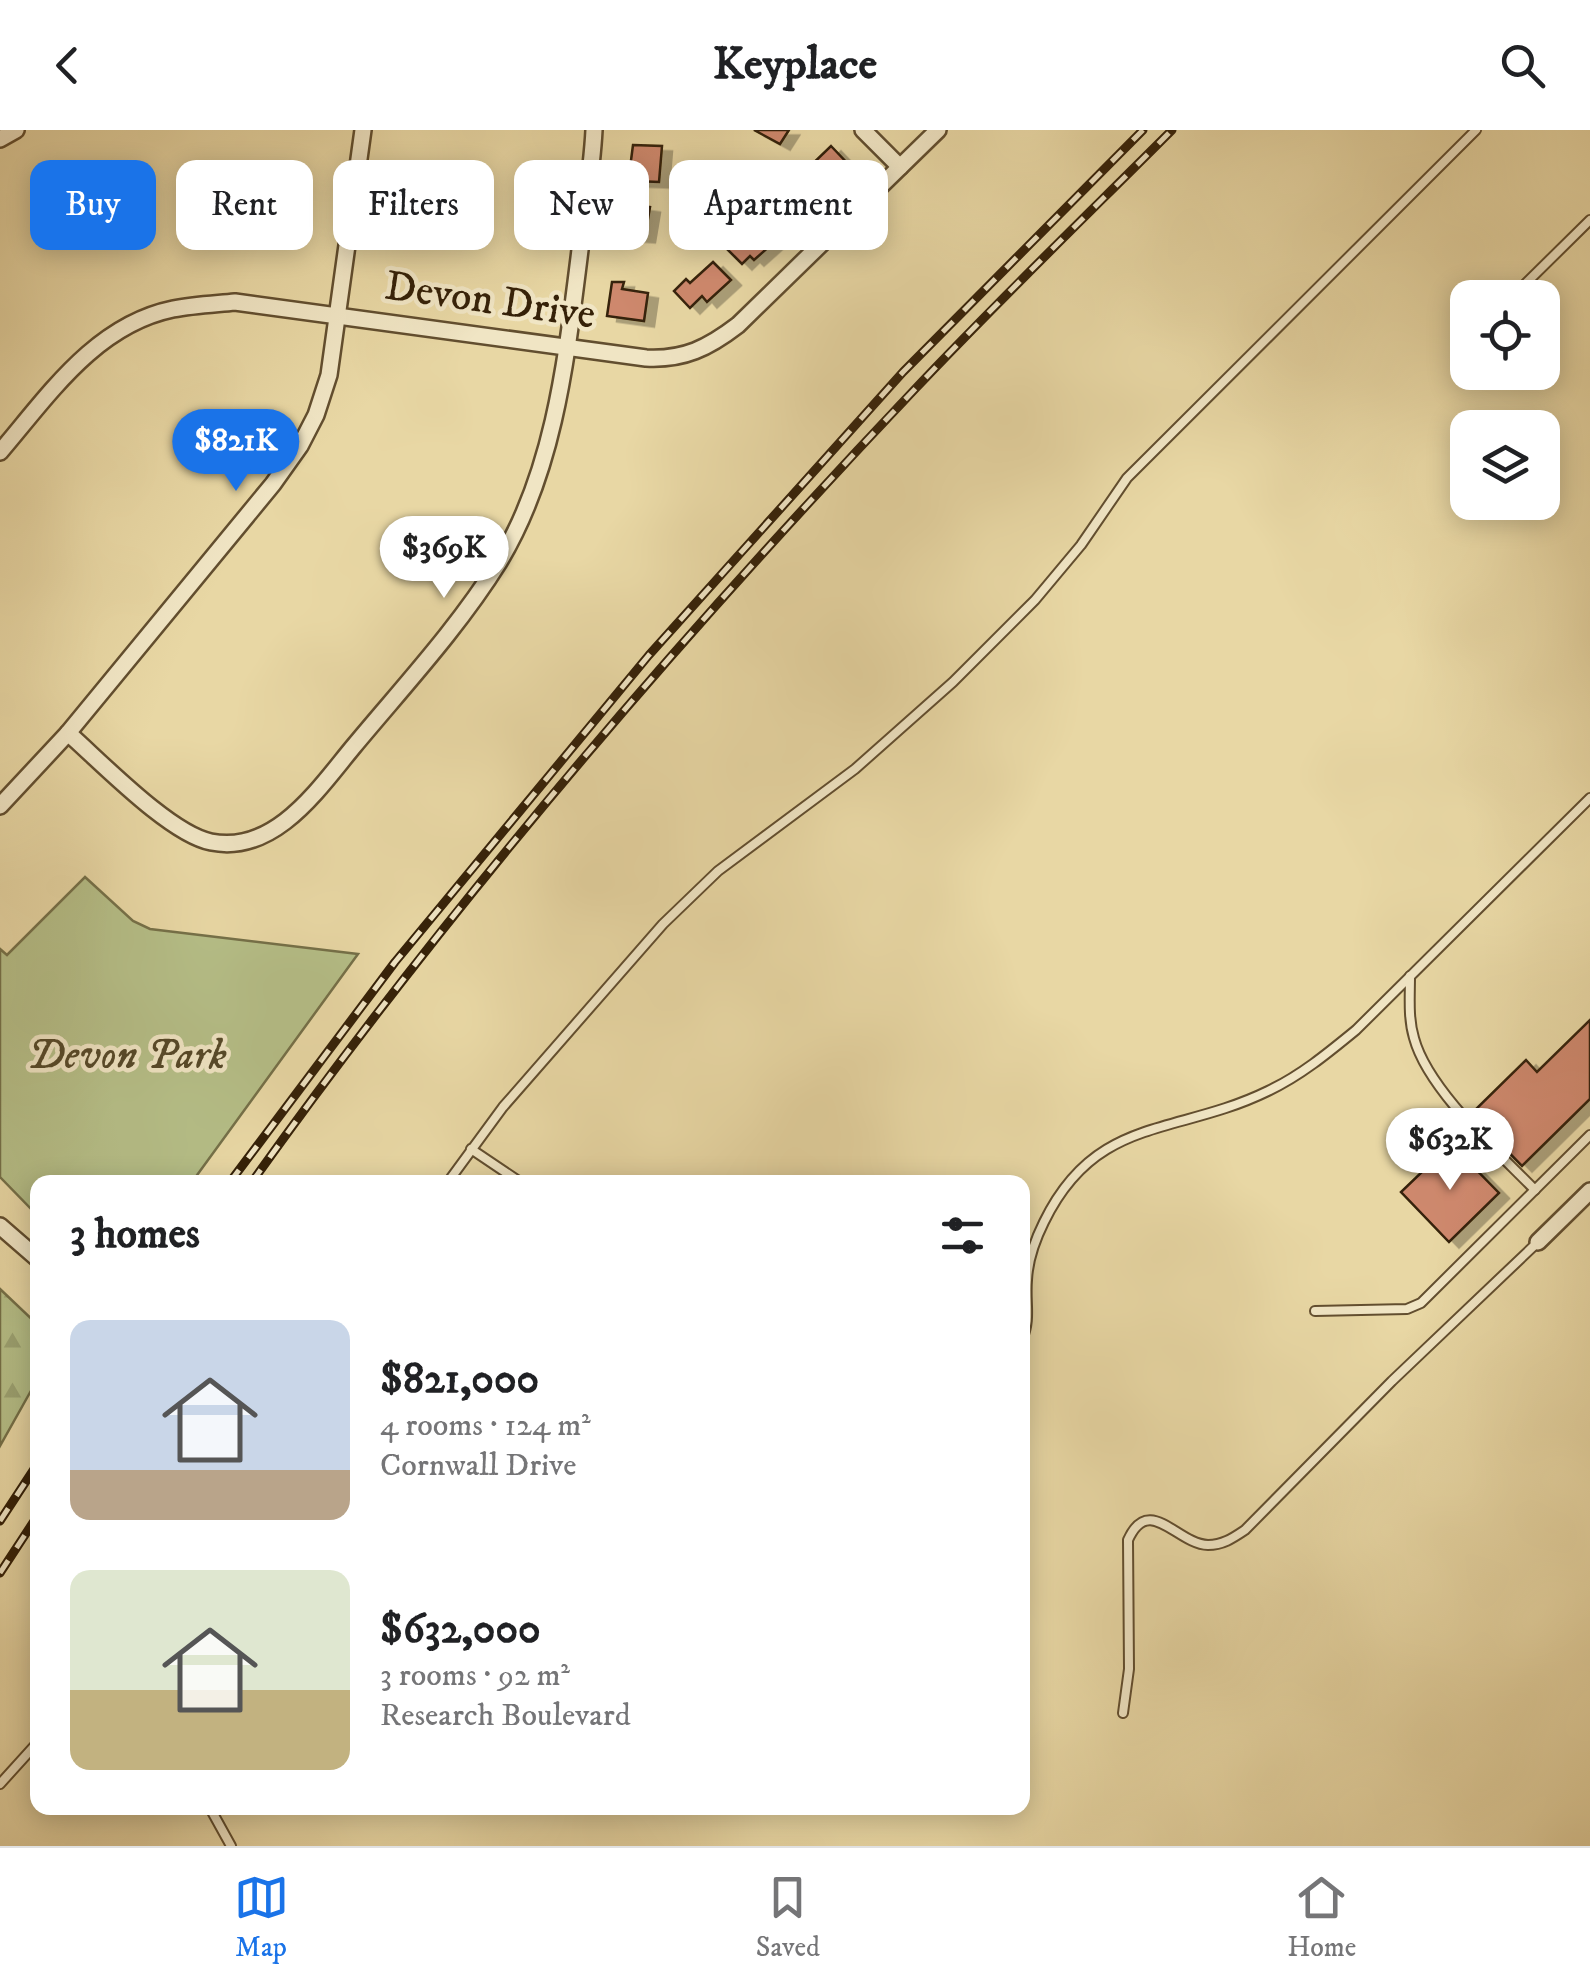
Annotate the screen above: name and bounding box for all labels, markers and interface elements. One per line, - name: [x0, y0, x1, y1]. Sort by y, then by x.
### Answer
- text: Keyplace: [713, 37, 877, 93]
- icon: back: [40, 38, 95, 93]
- icon: search: [1495, 38, 1550, 93]
- chip: Buy: [30, 160, 156, 250]
- chip: Rent: [176, 160, 313, 250]
- chip: Filters: [333, 160, 494, 250]
- chip: New: [514, 160, 649, 250]
- chip: Apartment: [669, 160, 888, 250]
- street label: Devon Drive: [381, 261, 599, 341]
- map controls: [1450, 280, 1560, 520]
- button: locate: [1450, 280, 1560, 390]
- pin: $821K: [166, 409, 306, 494]
- button: layers: [1450, 410, 1560, 520]
- text: $821K: [194, 421, 278, 461]
- pin: $369K: [374, 516, 514, 601]
- text: $369K: [402, 528, 486, 568]
- park label: Devon Park: [27, 1030, 227, 1082]
- pin: $632K: [1380, 1108, 1520, 1193]
- text: $632K: [1408, 1120, 1492, 1160]
- icon: filters: [935, 1208, 990, 1263]
- text: 3 homes: [70, 1209, 200, 1261]
- text: $821,000: [380, 1354, 539, 1406]
- icon: home: [150, 1360, 270, 1480]
- text: 4 rooms · 124 m²: [380, 1406, 591, 1446]
- text: Cornwall Drive: [380, 1446, 577, 1486]
- text: $632,000: [380, 1604, 541, 1656]
- icon: home: [150, 1610, 270, 1730]
- text: 3 rooms · 92 m²: [380, 1656, 570, 1696]
- text: Research Boulevard: [380, 1696, 631, 1736]
- tab: Map: [234, 1870, 289, 1965]
- tab: Saved: [756, 1870, 820, 1965]
- tab: Home: [1287, 1870, 1356, 1965]

